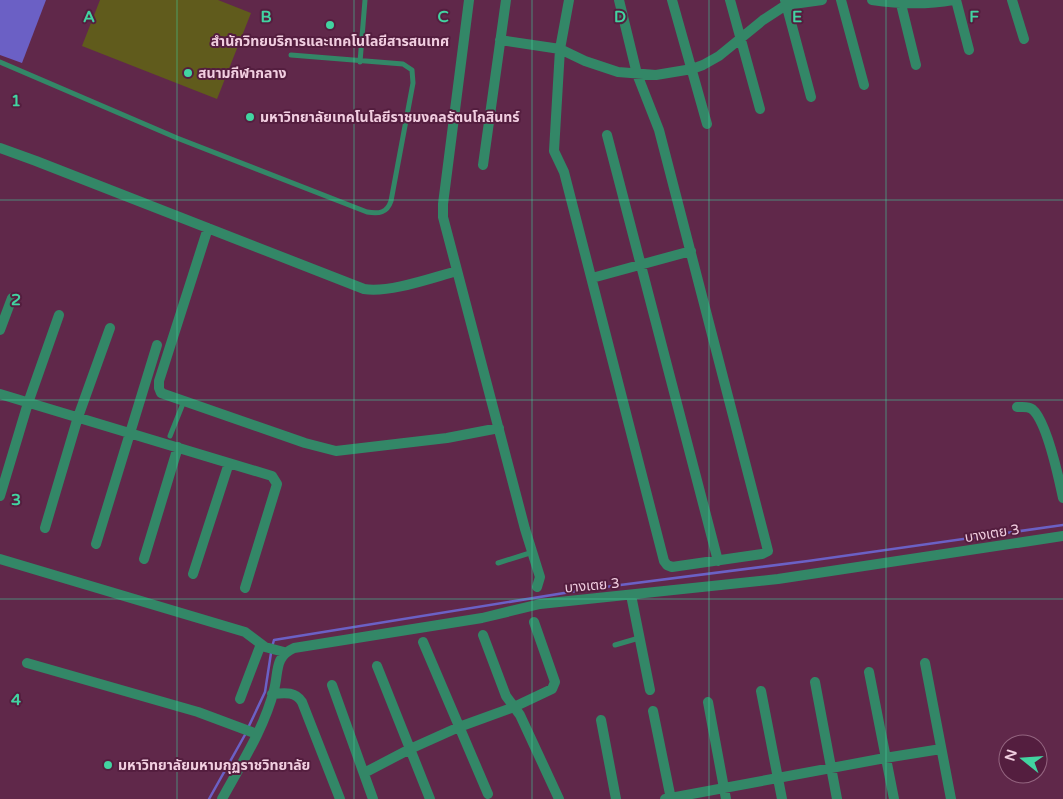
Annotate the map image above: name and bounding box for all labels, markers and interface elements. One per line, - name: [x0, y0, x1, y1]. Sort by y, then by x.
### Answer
- text: A: [83, 7, 95, 27]
- text: B: [260, 7, 272, 27]
- text: C: [437, 7, 449, 27]
- text: D: [614, 7, 626, 27]
- text: E: [792, 7, 802, 27]
- text: F: [969, 7, 979, 27]
- marker: สำนักวิทยบริการและเทคโนโลยีสารสนเทศ: [324, 19, 336, 31]
- place label: สำนักวิทยบริการและเทคโนโลยีสารสนเทศ: [211, 33, 449, 50]
- place label: สนามกีฬากลาง: [198, 65, 287, 82]
- marker: สนามกีฬากลาง: [182, 67, 194, 79]
- text: 1: [11, 91, 21, 111]
- place label: มหาวิทยาลัยเทคโนโลยีราชมงคลรัตนโกสินทร์: [260, 109, 520, 126]
- marker: มหาวิทยาลัยเทคโนโลยีราชมงคลรัตนโกสินทร์: [244, 111, 256, 123]
- text: 2: [11, 290, 21, 310]
- text: 3: [11, 490, 21, 510]
- street label: บางเตย 3: [963, 521, 1021, 546]
- street label: บางเตย 3: [564, 575, 620, 596]
- text: 4: [11, 690, 21, 710]
- north arrow: [998, 734, 1048, 784]
- text: N: [1001, 747, 1021, 763]
- place label: มหาวิทยาลัยมหามกุฏราชวิทยาลัย: [118, 757, 310, 774]
- marker: มหาวิทยาลัยมหามกุฏราชวิทยาลัย: [102, 759, 114, 771]

